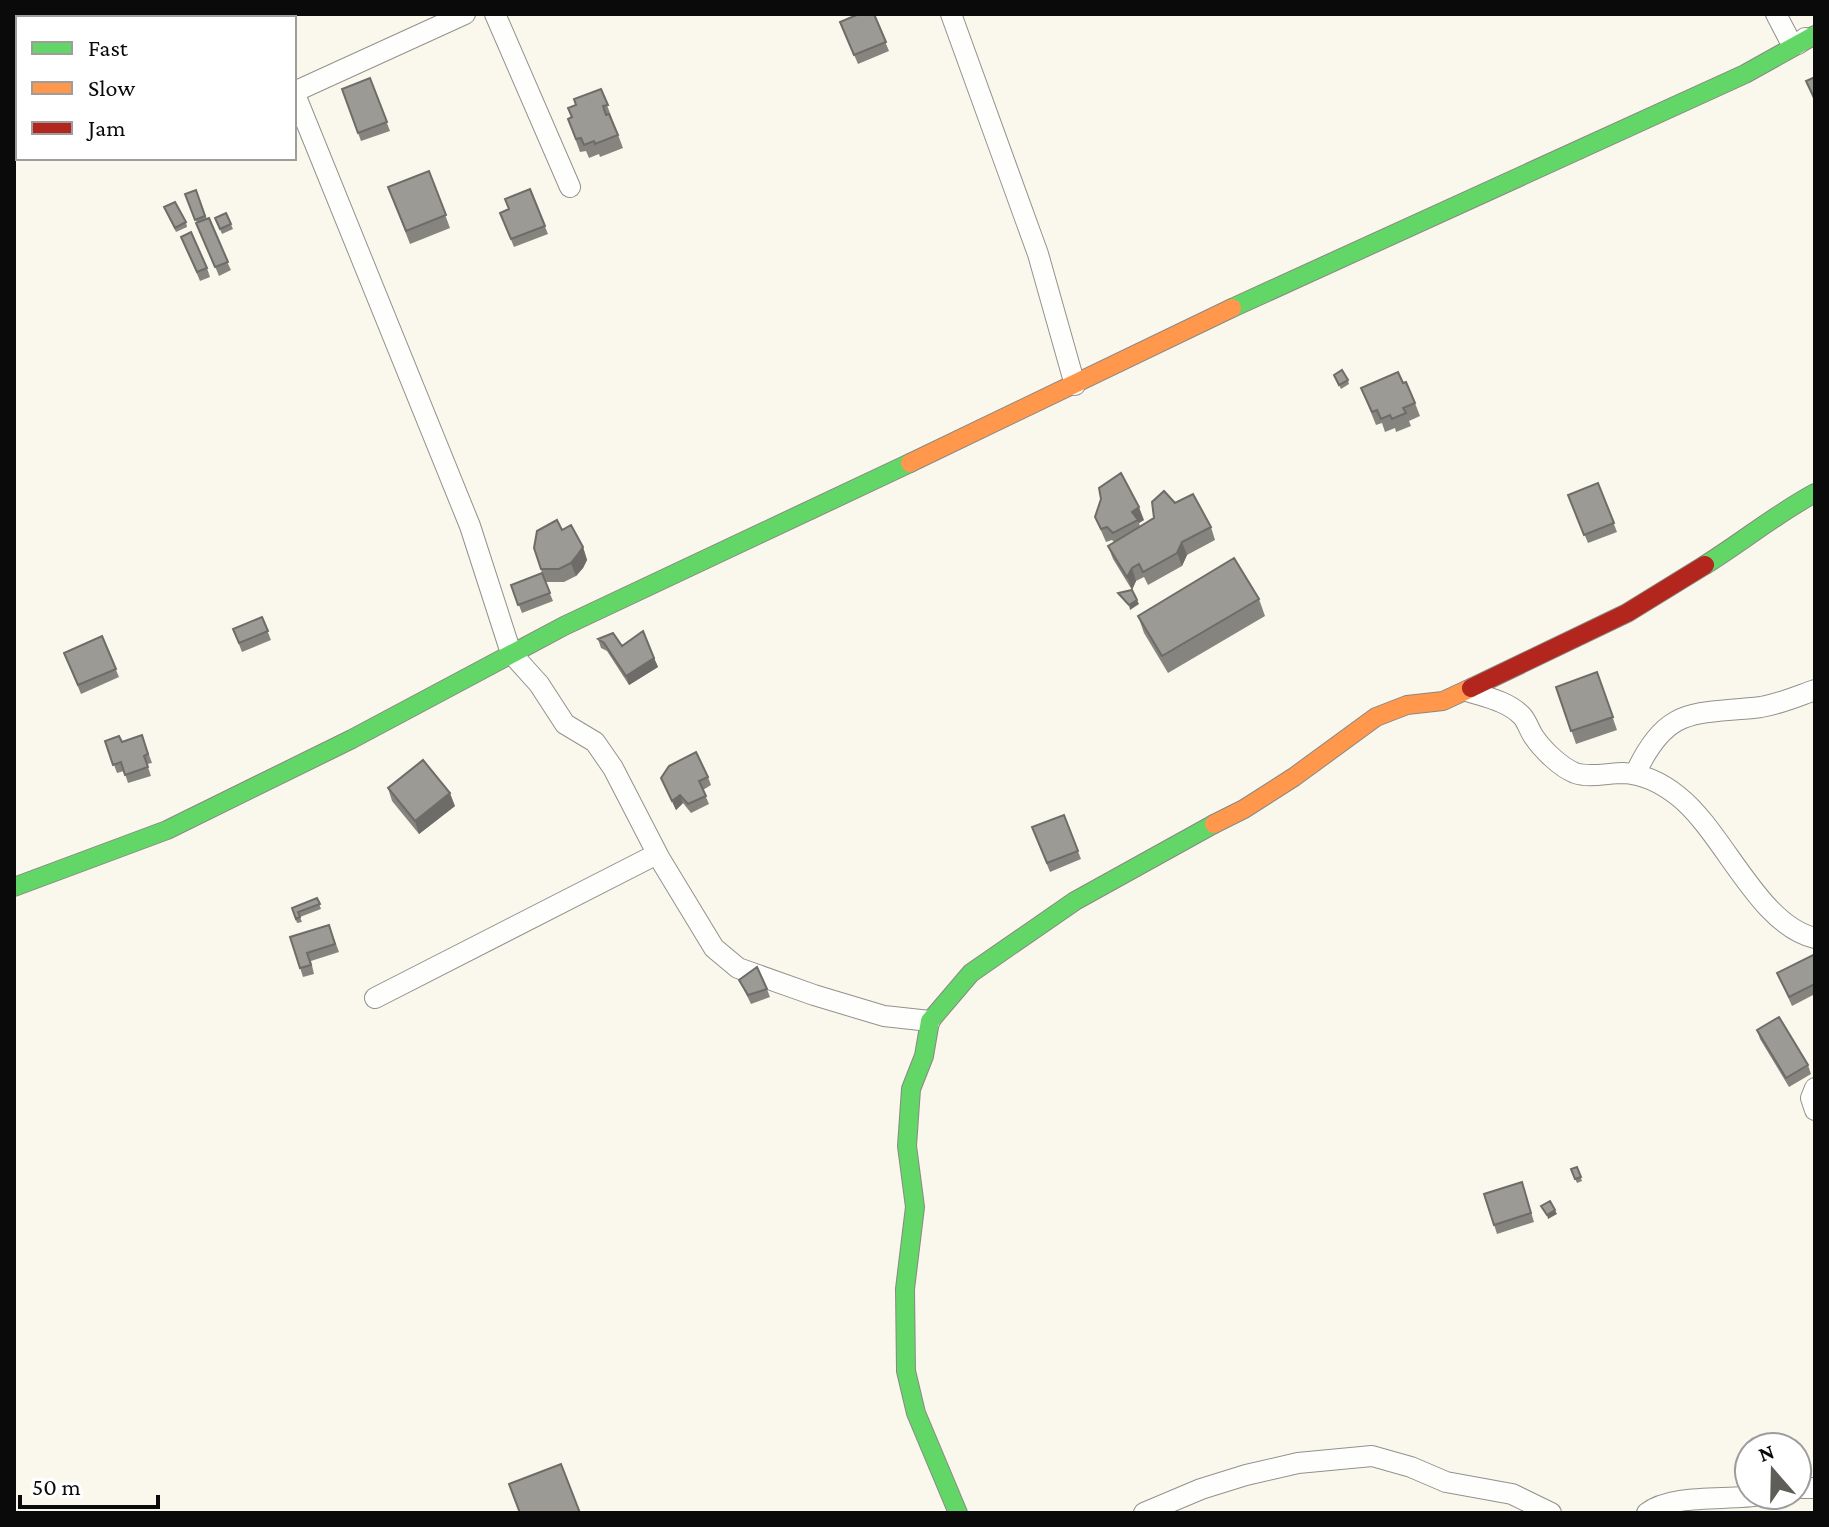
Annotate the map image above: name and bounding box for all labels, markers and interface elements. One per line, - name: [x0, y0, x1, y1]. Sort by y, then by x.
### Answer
- legend: [16, 16, 296, 160]
- text: Fast: [88, 34, 129, 61]
- text: Slow: [88, 74, 135, 101]
- text: Jam: [86, 114, 126, 141]
- north arrow: [1733, 1431, 1813, 1511]
- text: N: [1755, 1438, 1778, 1467]
- scale bar: [20, 1459, 158, 1509]
- text: 50 m: [32, 1473, 81, 1500]

